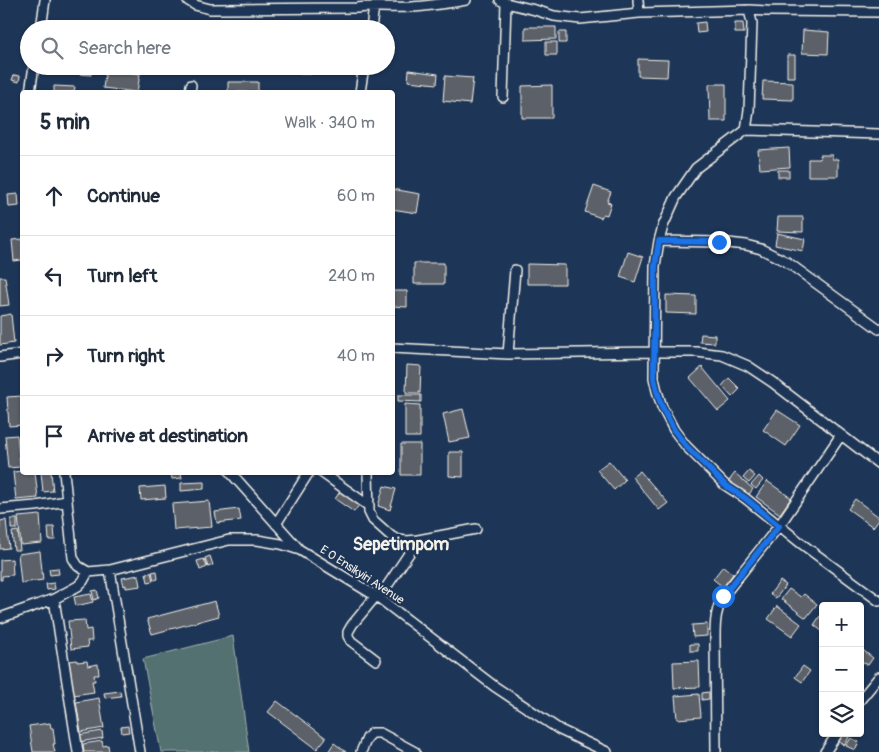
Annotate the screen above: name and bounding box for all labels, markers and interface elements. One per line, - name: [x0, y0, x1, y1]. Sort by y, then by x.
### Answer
- search box: [20, 20, 395, 75]
- icon: search: [38, 34, 66, 62]
- text: Search here: [78, 36, 171, 60]
- text: 5 min: [40, 109, 90, 136]
- text: Walk · 340 m: [284, 113, 375, 133]
- icon: ahead: [40, 182, 68, 210]
- text: Continue: [87, 184, 160, 208]
- text: 60 m: [337, 186, 375, 206]
- route end: [708, 231, 731, 254]
- icon: left: [40, 262, 68, 290]
- text: Turn left: [87, 264, 157, 288]
- text: 240 m: [328, 266, 375, 286]
- icon: right: [40, 342, 68, 370]
- text: Turn right: [87, 344, 165, 368]
- text: 40 m: [337, 346, 375, 366]
- icon: arrive: [40, 422, 68, 450]
- text: Arrive at destination: [87, 424, 248, 448]
- district label: Sepetimpom: [353, 533, 449, 556]
- street label: E O Ensikyiri Avenue: [317, 542, 407, 608]
- route start: [712, 585, 735, 608]
- map controls: [819, 602, 864, 737]
- button: +: [819, 602, 864, 647]
- button: −: [819, 647, 864, 692]
- button: layers: [819, 692, 864, 737]

